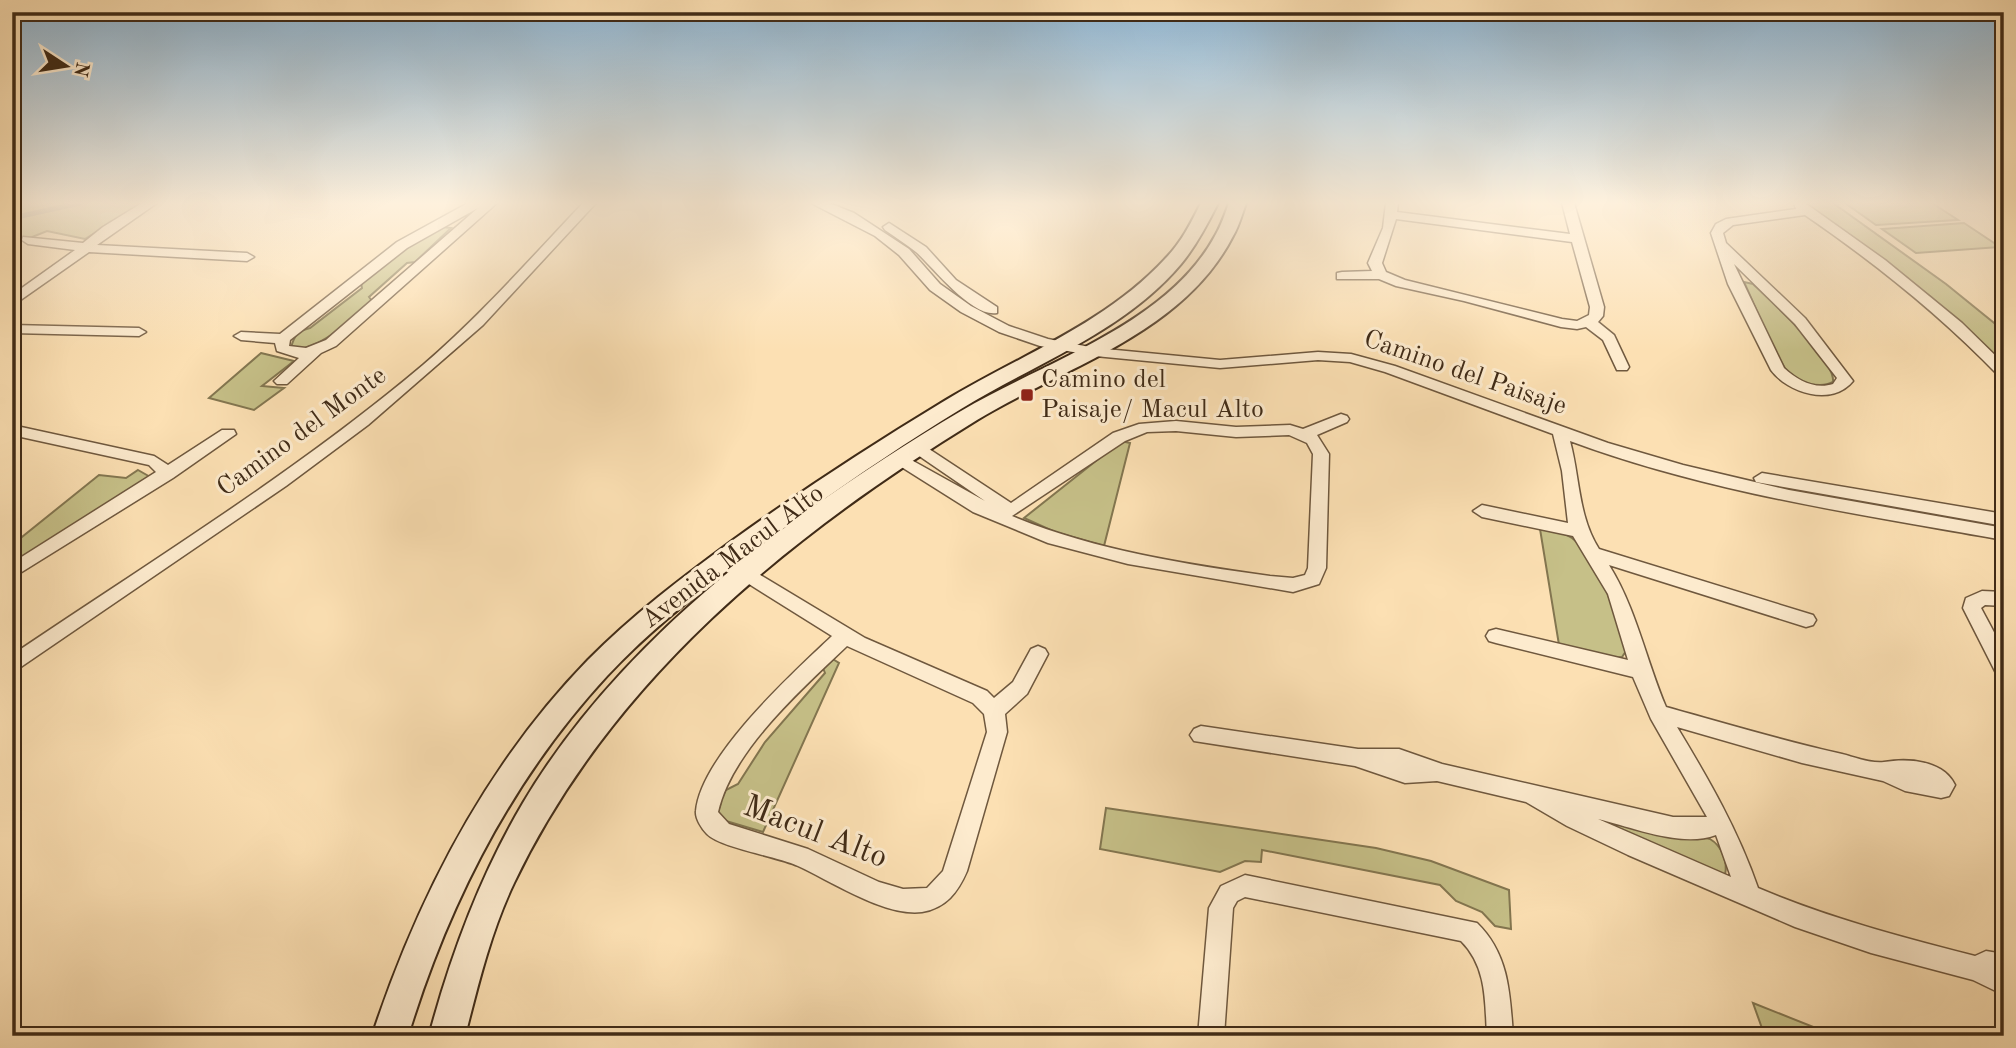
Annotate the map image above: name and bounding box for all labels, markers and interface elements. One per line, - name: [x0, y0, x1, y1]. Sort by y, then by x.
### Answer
- north arrow: [32, 32, 102, 102]
- text: N: [69, 60, 91, 79]
- street label: Camino del Paisaje: [1360, 326, 1570, 420]
- street label: Camino del Monte: [213, 362, 391, 502]
- place label: Camino del Paisaje/ Macul Alto: [1041, 367, 1264, 423]
- marker: Camino del Paisaje/ Macul Alto: [1019, 387, 1035, 403]
- street label: Avenida Macul Alto: [637, 480, 829, 634]
- street label: Macul Alto: [739, 791, 891, 875]

